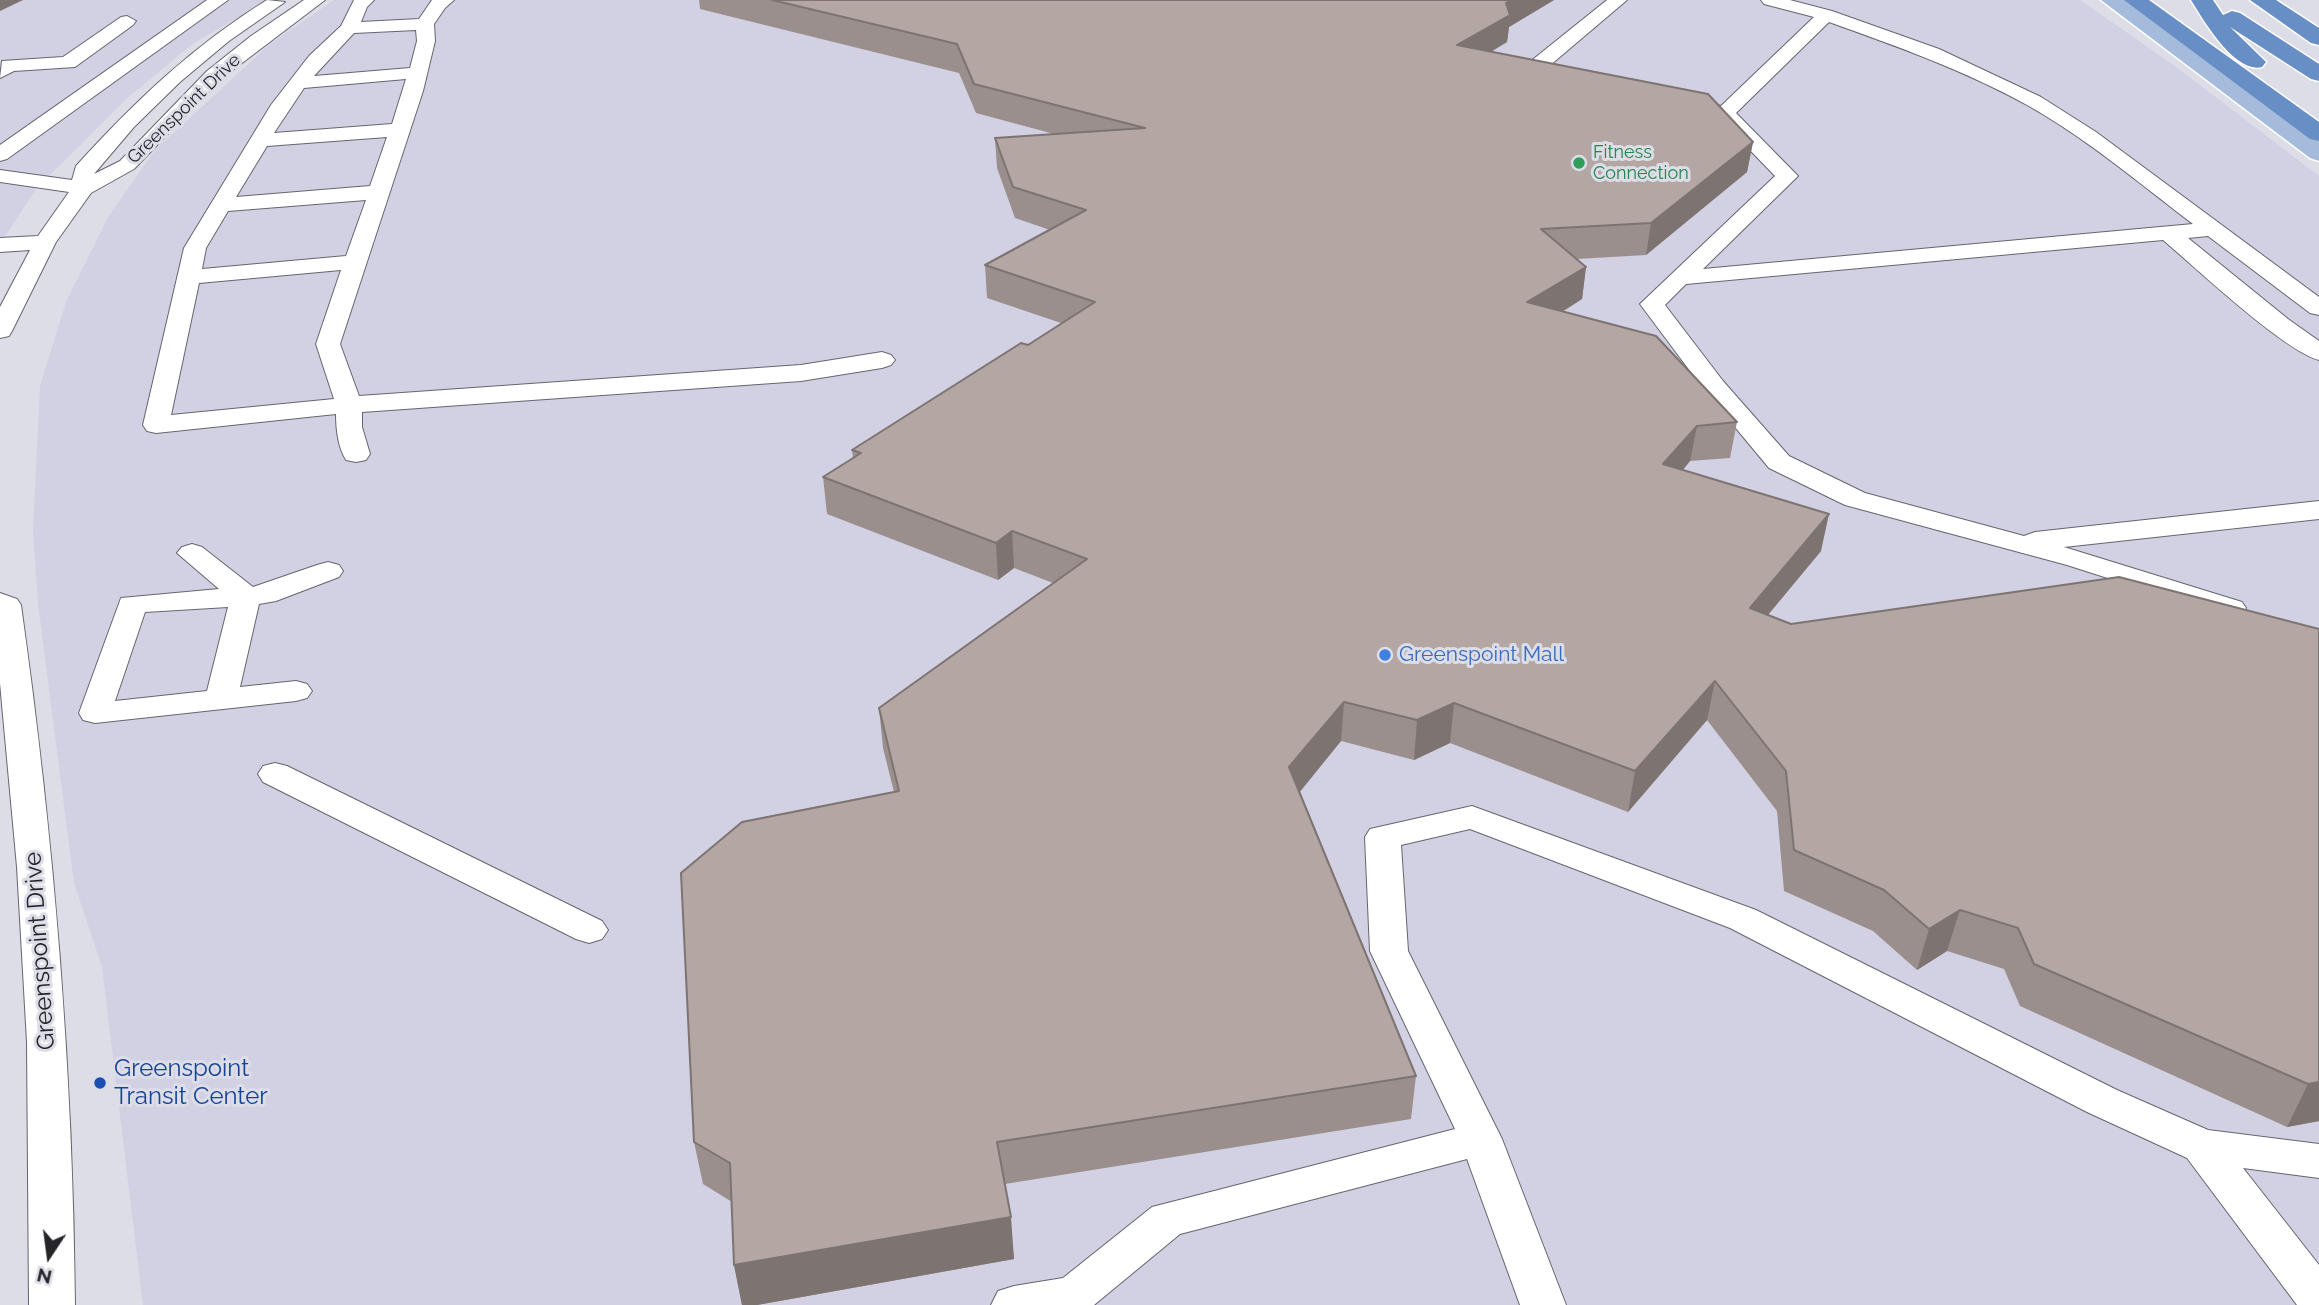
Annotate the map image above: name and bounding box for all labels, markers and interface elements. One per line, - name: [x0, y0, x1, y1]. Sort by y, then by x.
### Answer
- street label: Greenspoint Drive: [123, 49, 245, 169]
- place label: Fitness Connection: [1593, 142, 1689, 184]
- marker: Fitness Connection: [1571, 155, 1587, 171]
- place label: Greenspoint Mall: [1399, 642, 1564, 668]
- marker: Greenspoint Mall: [1377, 647, 1393, 663]
- street label: Greenspoint Drive: [19, 851, 61, 1051]
- place label: Greenspoint Transit Center: [114, 1055, 268, 1111]
- marker: Greenspoint Transit Center: [92, 1075, 108, 1091]
- north arrow: [14, 1221, 84, 1291]
- text: N: [35, 1264, 54, 1289]

